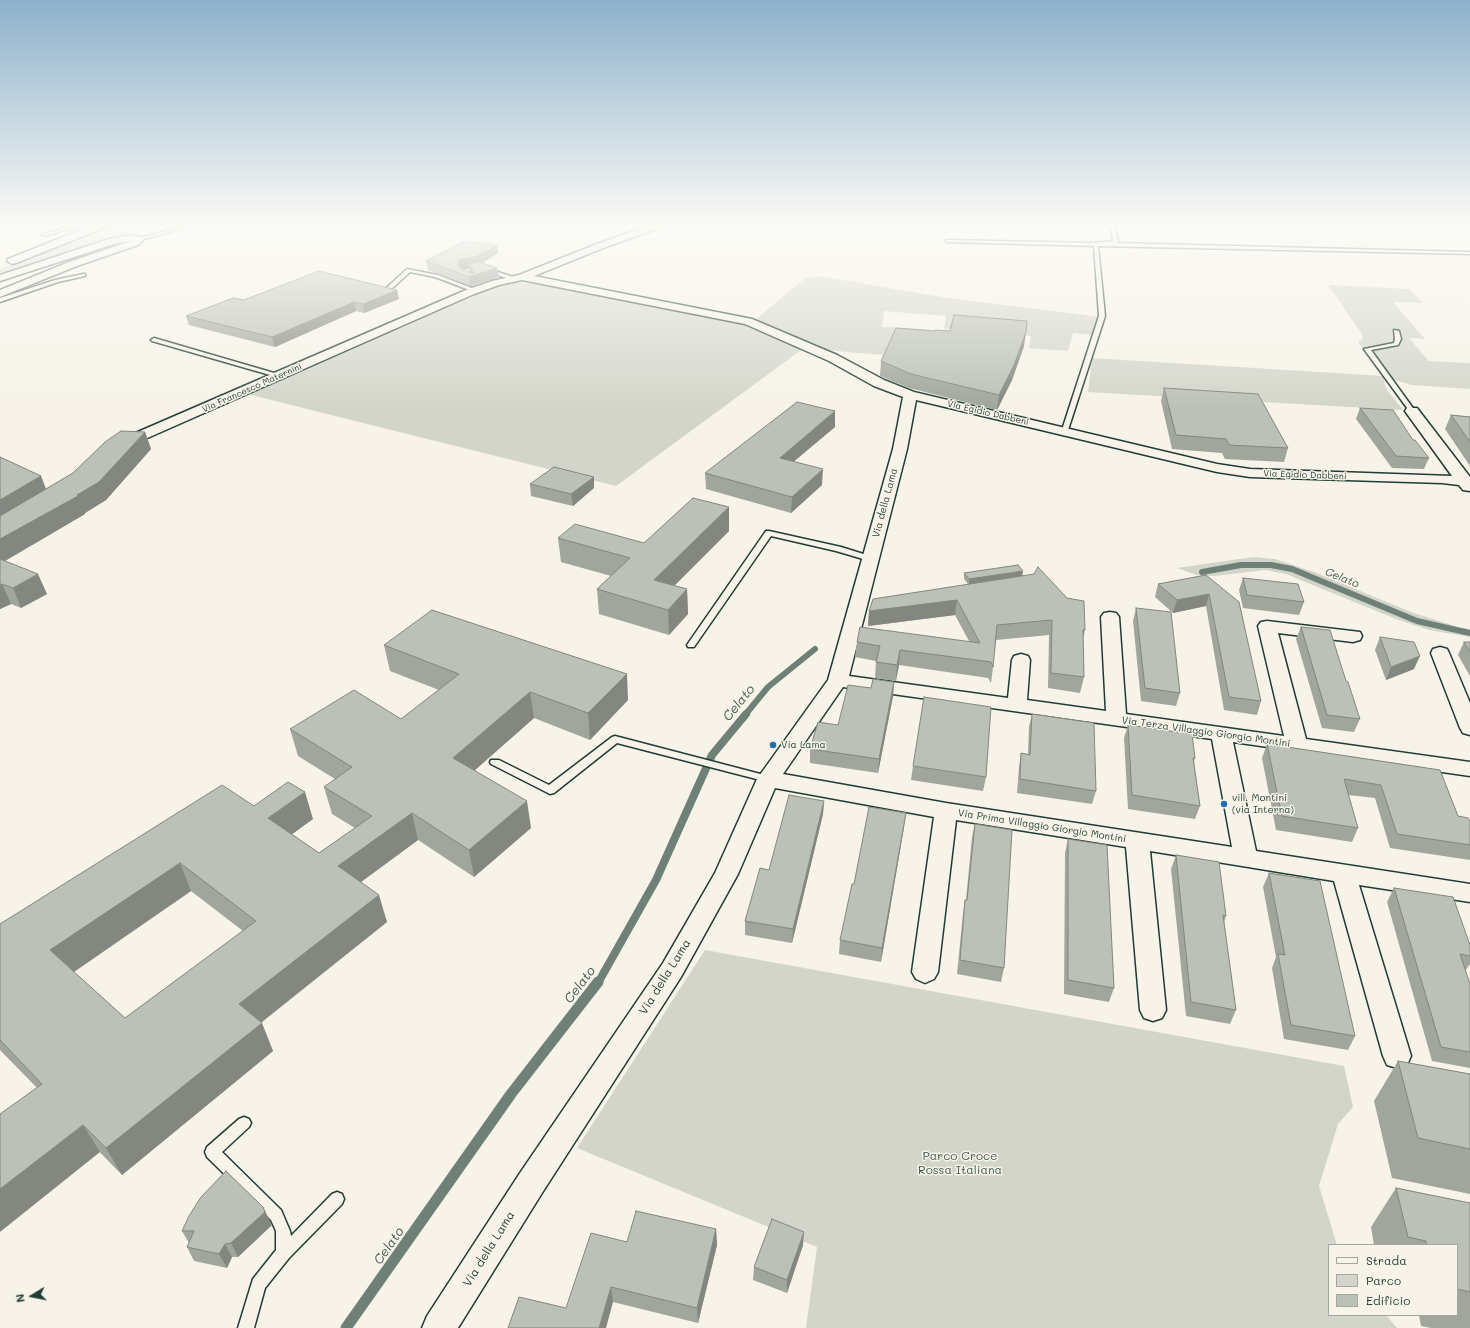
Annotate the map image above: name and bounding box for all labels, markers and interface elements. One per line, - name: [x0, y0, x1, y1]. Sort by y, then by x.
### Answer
- street label: Via Francesco Maternini: [200, 361, 304, 415]
- street label: Via Egidio Dabbeni: [946, 398, 1030, 428]
- street label: Via della Lama: [870, 467, 900, 539]
- street label: Via Egidio Dabbeni: [1263, 468, 1347, 482]
- water label: Celato: [1323, 565, 1361, 591]
- water label: Celato: [720, 682, 758, 724]
- street label: Via Terza Villaggio Giorgio Montini: [1121, 714, 1291, 750]
- place label: Via Lama: [781, 739, 826, 751]
- marker: Via Lama: [768, 740, 778, 750]
- place label: vill. Montini (via Interna): [1232, 792, 1294, 816]
- marker: vill. Montini (via Interna): [1219, 799, 1229, 809]
- street label: Via Prima Villaggio Giorgio Montini: [957, 807, 1127, 845]
- street label: Via della Lama: [636, 937, 694, 1017]
- water label: Celato: [561, 963, 599, 1007]
- park label: Parco Croce Rossa Italiana: [918, 1149, 1002, 1177]
- street label: Via della Lama: [460, 1209, 518, 1289]
- water label: Celato: [371, 1224, 407, 1268]
- legend: [1328, 1244, 1458, 1316]
- text: Strada: [1366, 1252, 1407, 1268]
- text: Parco: [1366, 1272, 1401, 1288]
- north arrow: [12, 1276, 52, 1316]
- text: Edificio: [1366, 1292, 1410, 1308]
- text: N: [12, 1293, 28, 1304]

